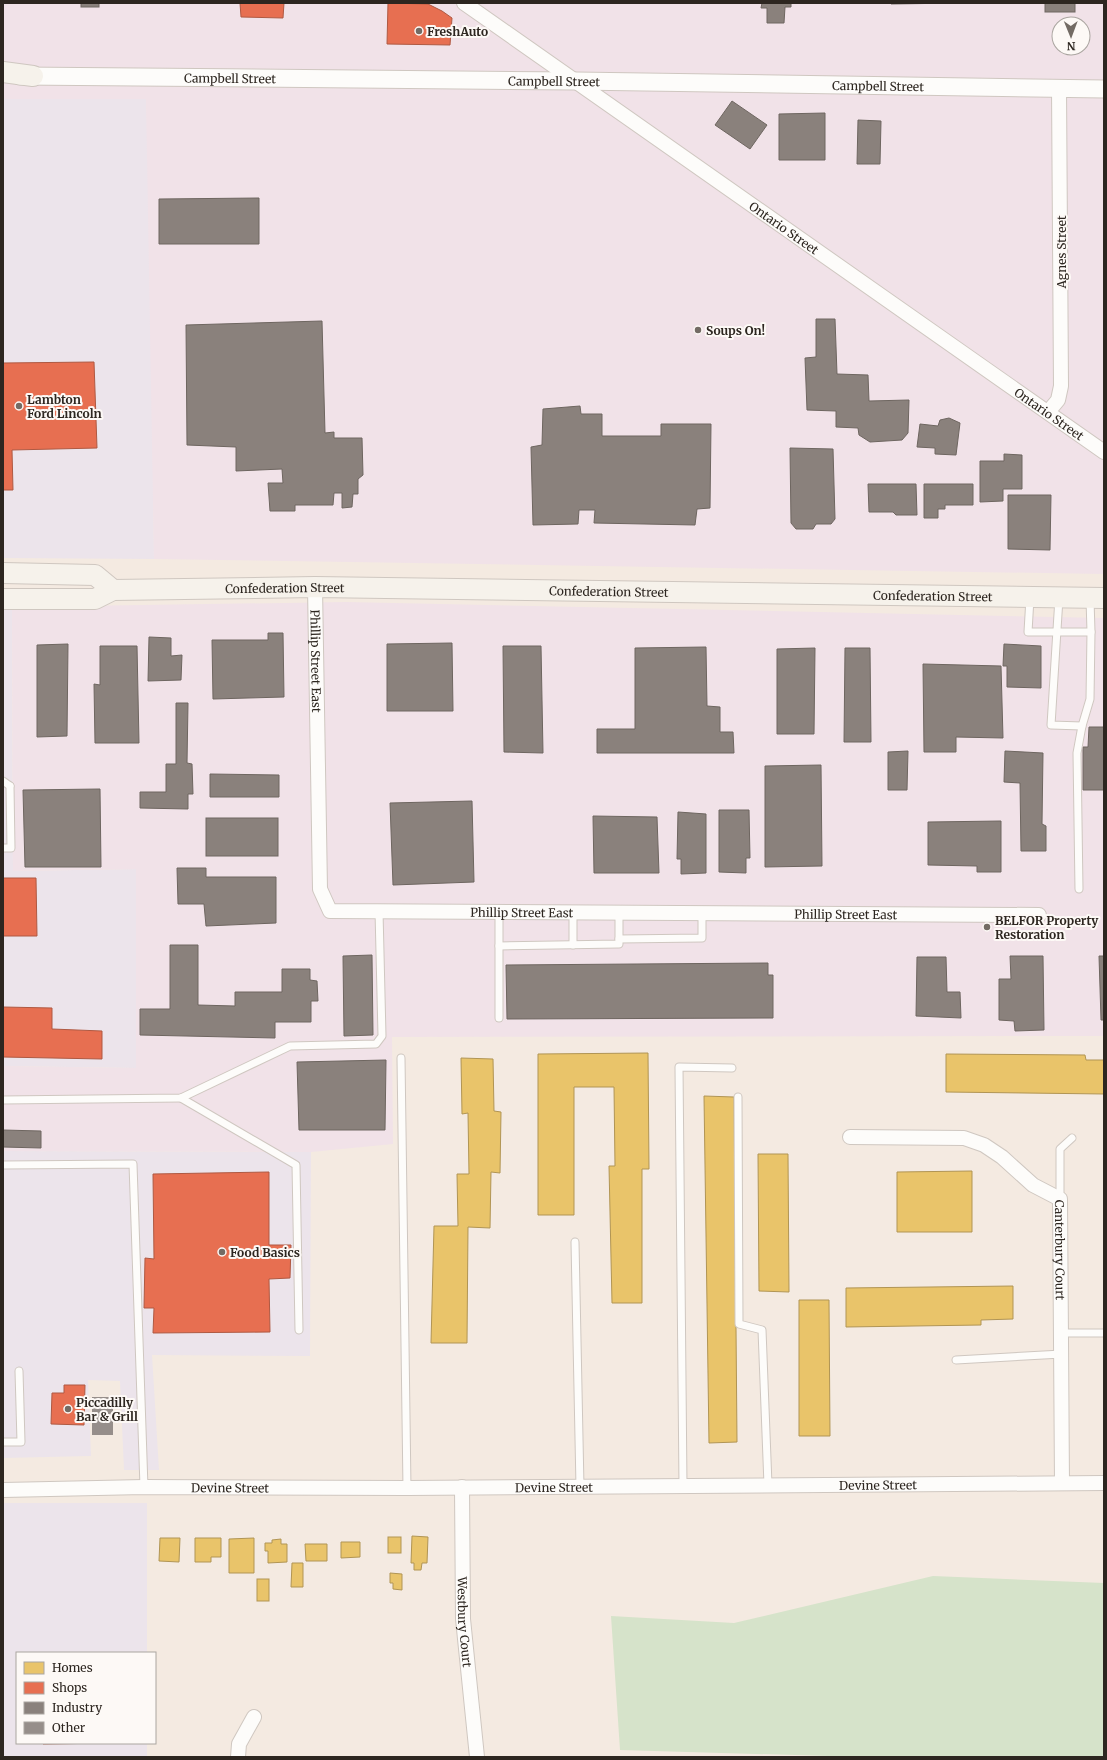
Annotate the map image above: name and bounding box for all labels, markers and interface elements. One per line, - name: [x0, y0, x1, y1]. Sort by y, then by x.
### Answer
- north arrow: [1051, 16, 1091, 56]
- place label: FreshAuto: [427, 24, 488, 39]
- marker: FreshAuto: [414, 26, 424, 36]
- text: N: [1066, 39, 1076, 53]
- street label: Campbell Street: [184, 70, 276, 86]
- street label: Campbell Street: [508, 73, 600, 89]
- street label: Campbell Street: [832, 77, 924, 94]
- street label: Ontario Street: [747, 198, 822, 257]
- street label: Agnes Street: [1054, 215, 1069, 290]
- place label: Soups On!: [706, 323, 765, 338]
- marker: Soups On!: [693, 325, 703, 335]
- street label: Ontario Street: [1012, 384, 1087, 443]
- place label: Lambton Ford Lincoln: [27, 392, 102, 421]
- marker: Lambton Ford Lincoln: [14, 401, 24, 411]
- street label: Confederation Street: [225, 579, 345, 596]
- street label: Confederation Street: [549, 583, 669, 599]
- street label: Confederation Street: [873, 587, 993, 604]
- street label: Phillip Street East: [308, 609, 325, 713]
- street label: Phillip Street East: [470, 904, 574, 920]
- street label: Phillip Street East: [794, 906, 898, 922]
- place label: BELFOR Property Restoration: [995, 913, 1099, 942]
- marker: BELFOR Property Restoration: [982, 922, 992, 932]
- street label: Canterbury Court: [1053, 1200, 1068, 1301]
- place label: Food Basics: [230, 1245, 300, 1260]
- marker: Food Basics: [217, 1247, 227, 1257]
- place label: Piccadilly Bar & Grill: [76, 1395, 138, 1424]
- marker: Piccadilly Bar & Grill: [63, 1404, 73, 1414]
- street label: Devine Street: [839, 1477, 917, 1492]
- street label: Devine Street: [515, 1479, 593, 1495]
- street label: Devine Street: [191, 1480, 269, 1495]
- street label: Westbury Court: [455, 1576, 475, 1668]
- legend: [16, 1652, 156, 1744]
- text: Homes: [52, 1660, 93, 1675]
- text: Shops: [52, 1680, 87, 1695]
- text: Industry: [52, 1700, 102, 1715]
- text: Other: [52, 1720, 86, 1735]

